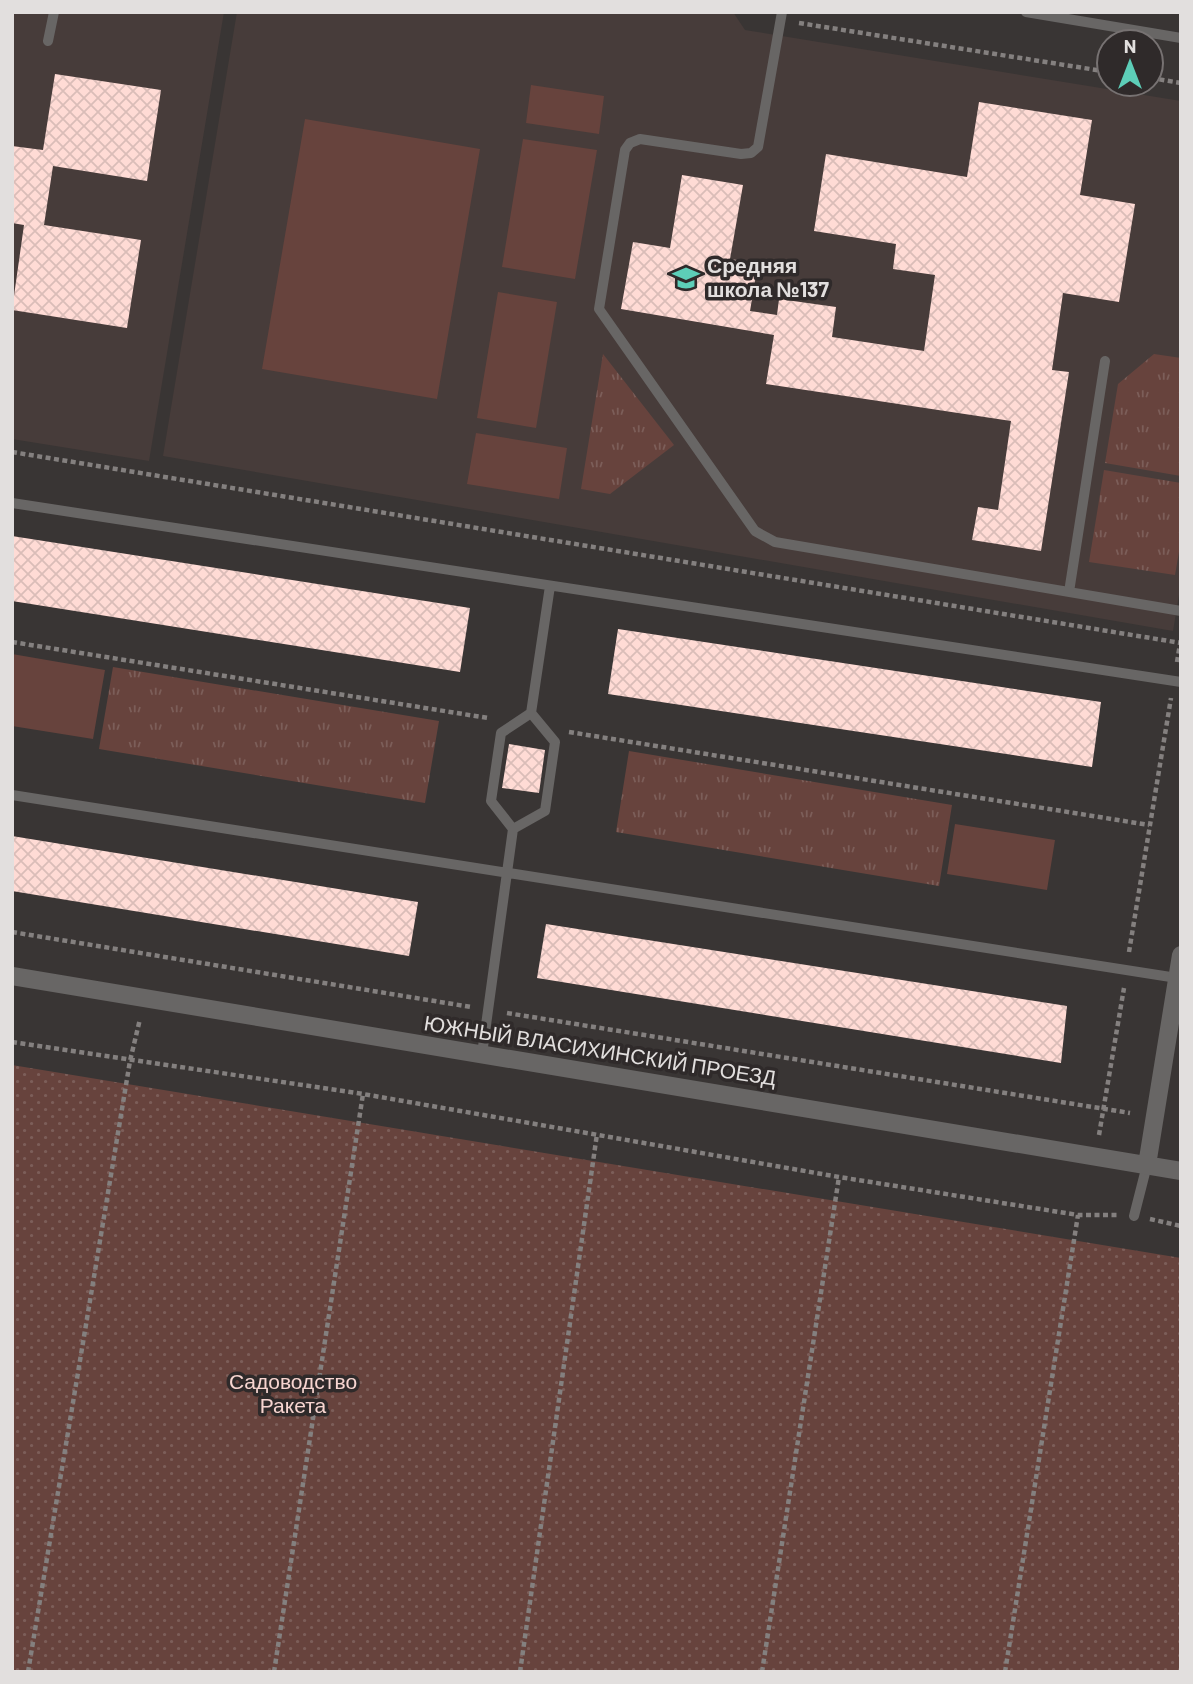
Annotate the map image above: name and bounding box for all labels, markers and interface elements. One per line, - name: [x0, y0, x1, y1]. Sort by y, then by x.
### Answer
- north arrow: [1095, 28, 1165, 98]
- text: N: [1124, 34, 1136, 57]
- place label: Средняя школа №137: [707, 252, 829, 301]
- school or university icon: Средняя школа №137: [671, 263, 701, 293]
- street label: ЮЖНЫЙ ВЛАСИХИНСКИЙ ПРОЕЗД: [422, 1009, 778, 1090]
- park label: Садоводство Ракета: [229, 1368, 357, 1417]

